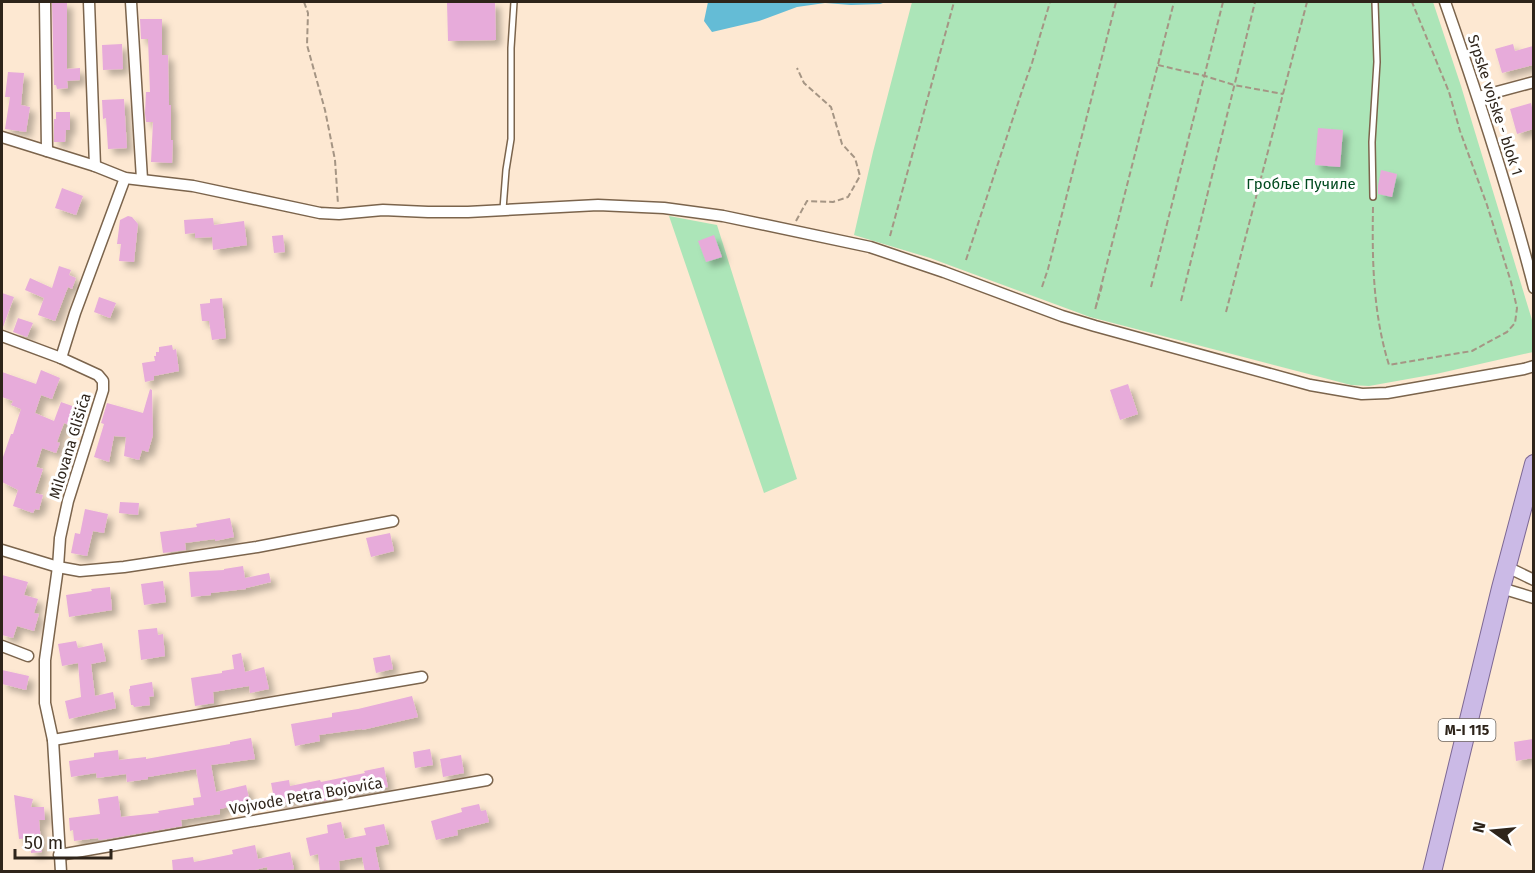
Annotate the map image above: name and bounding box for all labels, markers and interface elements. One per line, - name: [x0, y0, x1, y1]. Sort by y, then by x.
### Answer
- street label: Srpske vojske - blok 1: [1464, 32, 1526, 178]
- park label: Гробље Пучиле: [1246, 175, 1356, 193]
- street label: Milovana Glišića: [45, 391, 95, 501]
- road number: M-I 115: [1438, 719, 1496, 741]
- street label: Vojvode Petra Bojovića: [228, 774, 384, 818]
- north arrow: [1463, 801, 1523, 861]
- text: N: [1468, 820, 1490, 835]
- scale bar: [15, 822, 111, 860]
- text: 50 m: [24, 832, 63, 854]

